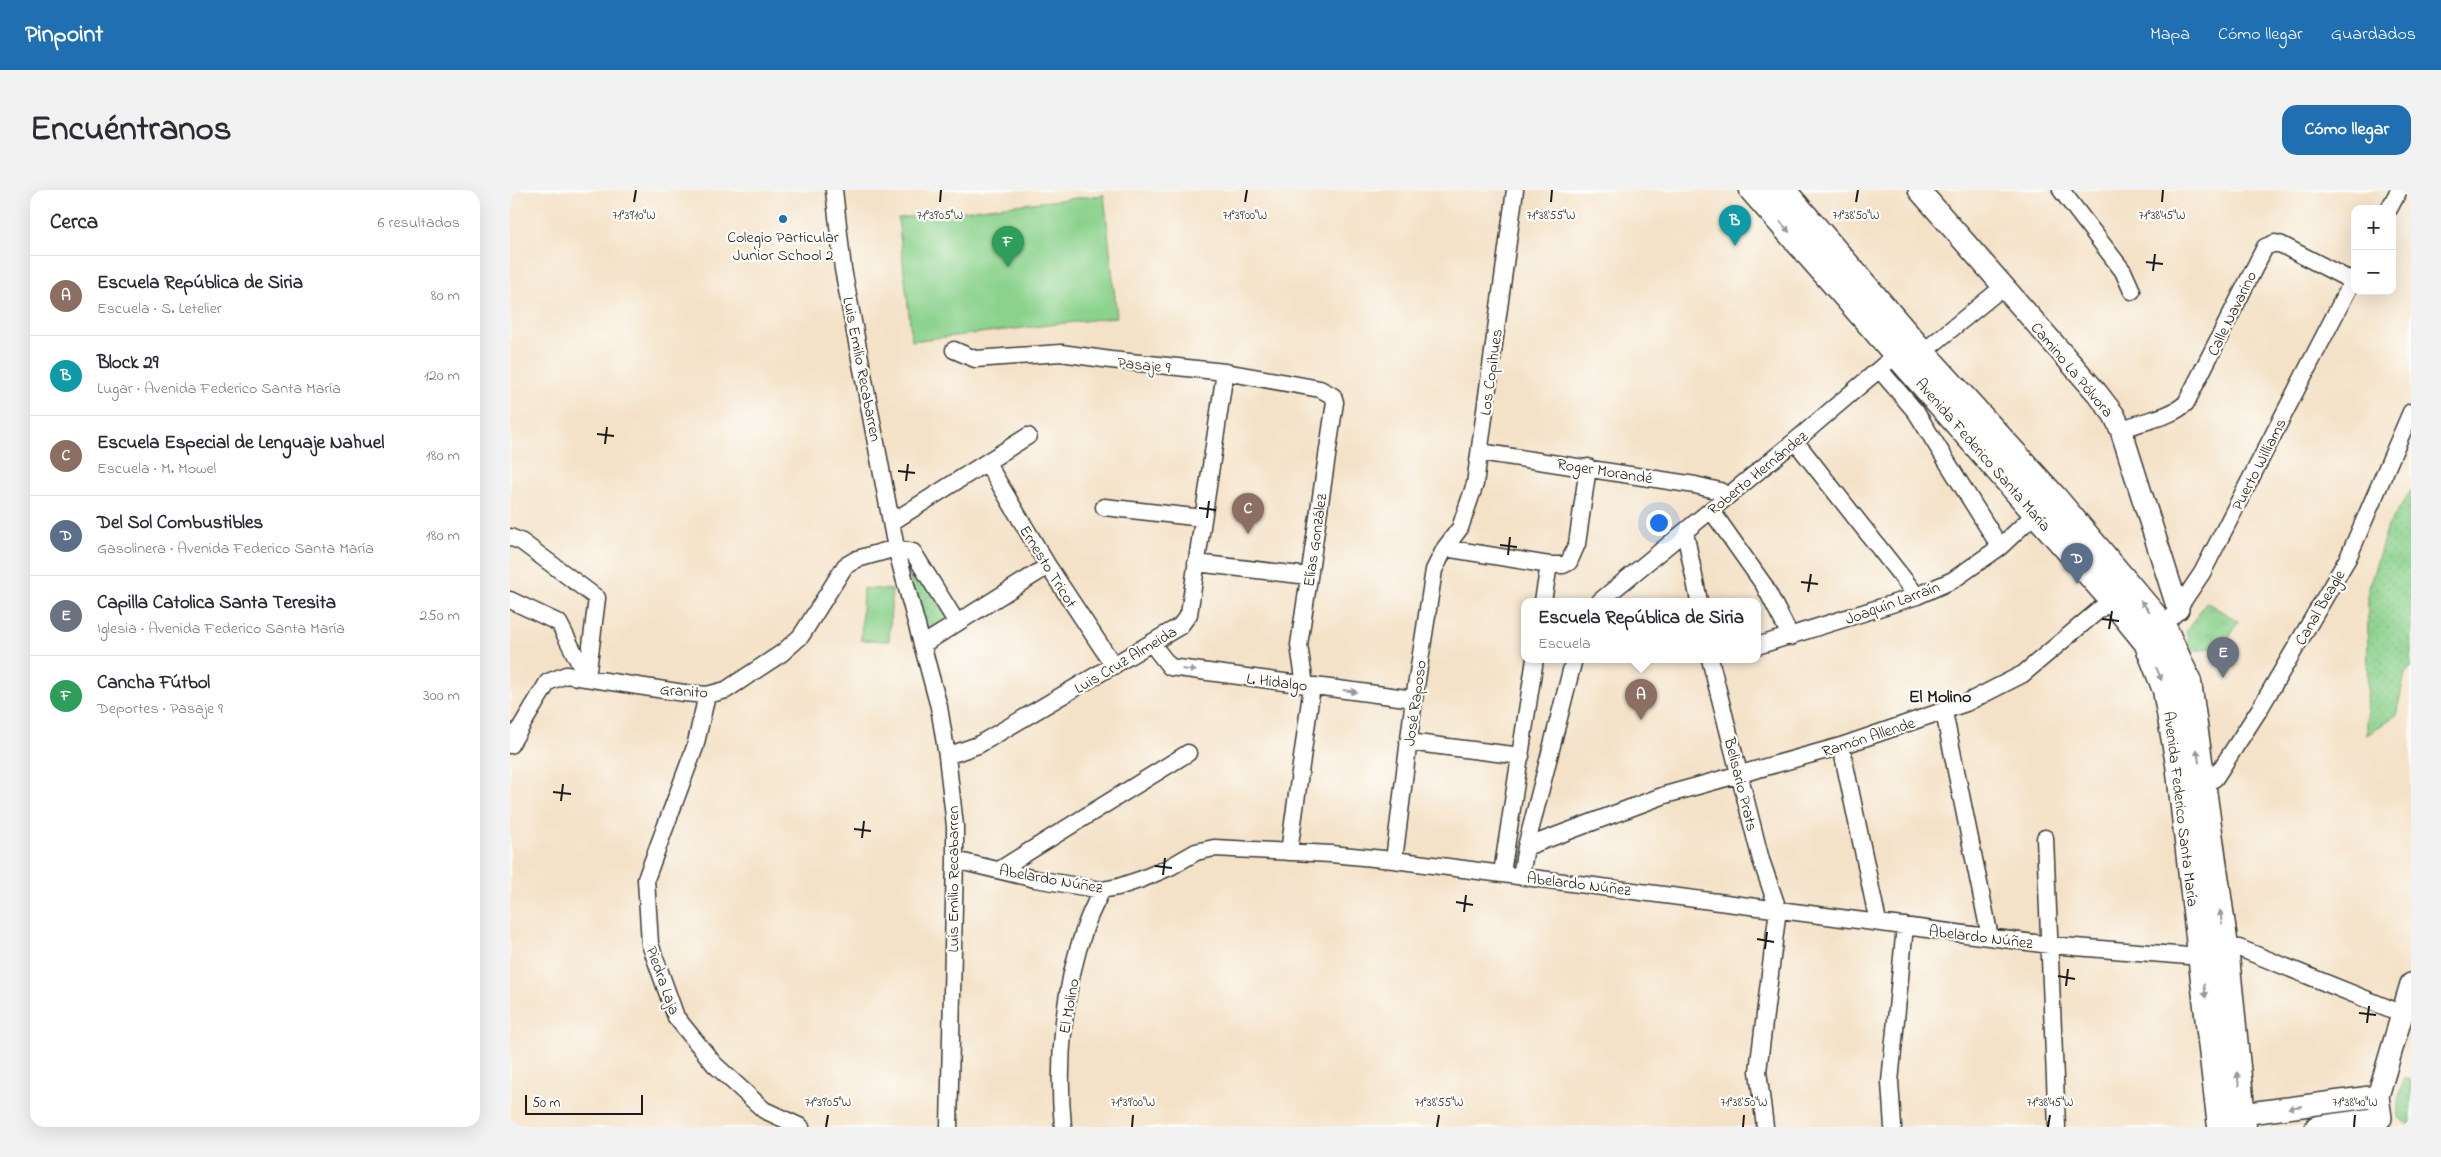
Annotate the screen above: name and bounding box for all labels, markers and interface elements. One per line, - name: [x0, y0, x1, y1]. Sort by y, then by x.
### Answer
- text: Pinpoint: [25, 18, 103, 53]
- text: Mapa: [2150, 22, 2190, 48]
- text: Cómo llegar: [2218, 22, 2303, 48]
- text: Guardados: [2331, 22, 2416, 48]
- text: Encuéntranos: [30, 105, 232, 156]
- button: Cómo llegar: [2282, 105, 2411, 155]
- pin: B: [1719, 205, 1751, 246]
- map controls: [2351, 205, 2396, 295]
- button: +: [2351, 205, 2396, 250]
- text: 71°39'10"W: [613, 207, 655, 225]
- text: 71°39'05"W: [917, 207, 963, 225]
- text: 71°39'00"W: [1223, 207, 1267, 225]
- text: 71°38'55"W: [1527, 207, 1575, 225]
- text: 71°38'50"W: [1833, 207, 1879, 225]
- text: 71°38'45"W: [2139, 207, 2185, 225]
- text: Cerca: [50, 208, 98, 238]
- text: 6 resultados: [377, 211, 460, 235]
- marker: Colegio Particular Junior School 2: [777, 213, 789, 225]
- one-way arrow: [1780, 220, 1791, 233]
- place label: Colegio Particular Junior School 2: [727, 226, 839, 268]
- pin: F: [992, 226, 1024, 267]
- button: −: [2351, 250, 2396, 295]
- street label: Calle Navarino: [2202, 267, 2264, 361]
- text: Escuela República de Siria: [97, 270, 303, 297]
- text: A: [61, 284, 71, 308]
- text: 80 m: [431, 284, 460, 308]
- street label: Luis Emilio Recabarren: [835, 295, 887, 444]
- text: Escuela · S. Letelier: [97, 297, 222, 321]
- street label: Camino La Pólvora: [2024, 317, 2119, 423]
- street label: Los Copihues: [1474, 327, 1510, 417]
- text: Block 29: [97, 350, 158, 377]
- street label: Pasaje 9: [1116, 351, 1172, 381]
- text: B: [61, 364, 71, 388]
- text: 120 m: [424, 364, 460, 388]
- street label: Avenida Federico Santa María: [1909, 373, 2056, 537]
- text: Lugar · Avenida Federico Santa María: [97, 377, 341, 401]
- street label: Puerto Williams: [2226, 415, 2293, 515]
- street label: Roberto Hernández: [1703, 425, 1814, 522]
- text: Escuela Especial de Lenguaje Nahuel: [97, 430, 384, 457]
- text: C: [62, 444, 70, 468]
- text: 180 m: [426, 444, 460, 468]
- street label: Roger Morandé: [1555, 453, 1655, 491]
- text: Escuela · M. Mowel: [97, 457, 216, 481]
- street label: Elías González: [1298, 492, 1334, 588]
- pin: C: [1232, 493, 1264, 534]
- text: Del Sol Combustibles: [97, 510, 263, 537]
- your location: [1646, 510, 1672, 536]
- street label: Ernesto Tricot: [1012, 521, 1083, 614]
- text: D: [60, 524, 72, 548]
- text: 180 m: [426, 524, 460, 548]
- text: Gasolinera · Avenida Federico Santa María: [97, 537, 374, 561]
- pin: D: [2061, 543, 2093, 584]
- street label: Canal Beagle: [2289, 565, 2352, 650]
- street label: Joaquín Larraín: [1842, 576, 1943, 632]
- text: Capilla Catolica Santa Teresita: [97, 590, 336, 617]
- popup: [1521, 598, 1761, 663]
- one-way arrow: [2140, 600, 2151, 613]
- text: E: [61, 604, 71, 628]
- text: 250 m: [420, 604, 460, 628]
- text: Escuela República de Siria: [1538, 605, 1744, 632]
- text: Iglesia · Avenida Federico Santa María: [97, 617, 345, 641]
- street label: Luis Cruz Almeida: [1070, 620, 1182, 701]
- text: Escuela: [1538, 632, 1591, 656]
- pin: E: [2207, 637, 2239, 678]
- street label: José Raposo: [1398, 659, 1434, 748]
- one-way arrow: [1181, 666, 1197, 674]
- street label: L. Hidalgo: [1245, 667, 1309, 699]
- one-way arrow: [2156, 667, 2164, 681]
- text: Cancha Fútbol: [97, 670, 210, 697]
- street label: Granito: [659, 678, 709, 706]
- pin: A: [1625, 679, 1657, 720]
- text: F: [61, 684, 71, 708]
- text: 300 m: [423, 684, 460, 708]
- district label: El Molino: [1909, 685, 1971, 711]
- one-way arrow: [1342, 687, 1358, 695]
- text: Deportes · Pasaje 9: [97, 697, 223, 721]
- street label: Avenida Federico Santa María: [2156, 710, 2204, 908]
- street label: Ramón Allende: [1819, 711, 1919, 764]
- street label: Belisario Prats: [1717, 734, 1763, 834]
- one-way arrow: [2194, 748, 2202, 764]
- street label: Luis Emilio Recabarren: [942, 806, 966, 952]
- street label: Abelardo Núñez: [997, 859, 1105, 901]
- street label: Abelardo Núñez: [1525, 867, 1632, 903]
- one-way arrow: [2217, 909, 2225, 925]
- street label: Abelardo Núñez: [1927, 920, 2034, 956]
- street label: Piedra Laja: [639, 943, 686, 1018]
- street label: El Molino: [1053, 977, 1087, 1036]
- one-way arrow: [2201, 983, 2209, 999]
- one-way arrow: [2234, 1070, 2242, 1086]
- scale bar: [525, 1092, 642, 1115]
- text: 50 m: [532, 1093, 560, 1114]
- text: 71°39'05"W: [805, 1094, 851, 1112]
- text: 71°39'00"W: [1111, 1094, 1155, 1112]
- text: 71°38'55"W: [1415, 1094, 1463, 1112]
- text: 71°38'50"W: [1721, 1094, 1767, 1112]
- text: 71°38'45"W: [2027, 1094, 2073, 1112]
- text: 71°38'40"W: [2333, 1094, 2377, 1112]
- one-way arrow: [2287, 1103, 2303, 1111]

